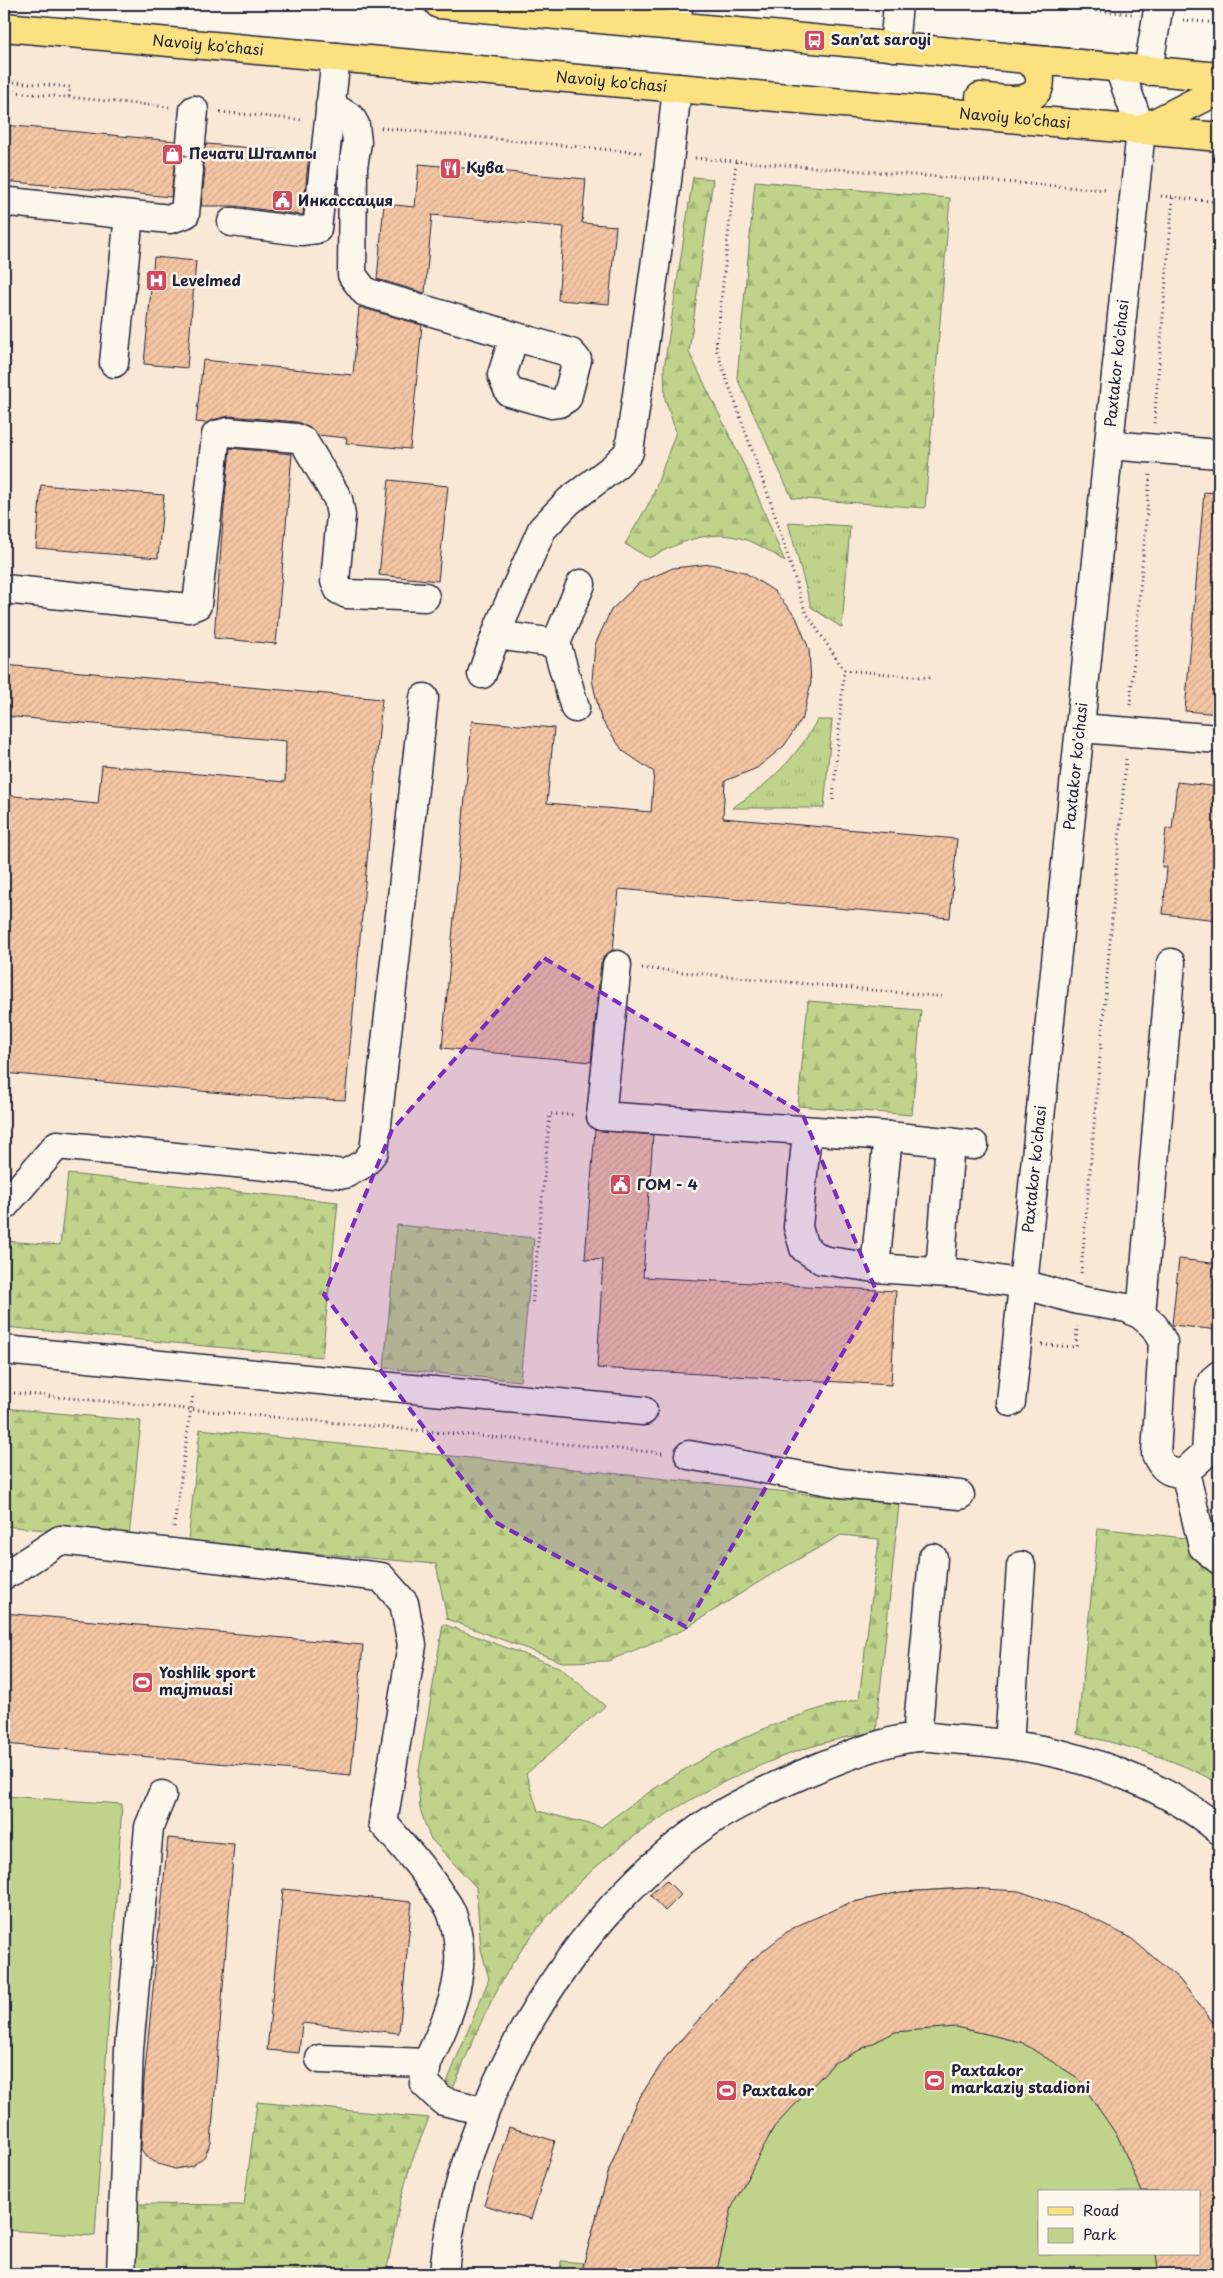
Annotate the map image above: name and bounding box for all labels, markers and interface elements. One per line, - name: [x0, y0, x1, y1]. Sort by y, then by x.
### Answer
- place label: San'at saroyi: [831, 27, 931, 50]
- street label: Navoiy ko'chasi: [152, 28, 265, 60]
- bus stop icon: San'at saroyi: [803, 28, 827, 52]
- street label: Navoiy ko'chasi: [555, 64, 668, 97]
- street label: Navoiy ko'chasi: [958, 101, 1072, 134]
- place label: Печати Штампы: [189, 141, 317, 164]
- shop icon: Печати Штампы: [161, 142, 185, 166]
- place label: Кува: [466, 155, 504, 178]
- restaurant icon: Кува: [438, 156, 462, 180]
- place label: Инкасcация: [298, 188, 393, 211]
- public building icon: Инкасcация: [270, 189, 294, 213]
- place label: Levelmed: [172, 268, 241, 291]
- hospital icon: Levelmed: [144, 269, 168, 293]
- street label: Paxtakor ko'chasi: [1098, 298, 1134, 428]
- street label: Paxtakor ko'chasi: [1057, 701, 1092, 831]
- street label: Paxtakor ko'chasi: [1015, 1104, 1051, 1234]
- place label: ГОМ - 4: [637, 1172, 698, 1195]
- public building icon: ГОМ - 4: [609, 1173, 633, 1197]
- place label: Yoshlik sport majmuasi: [159, 1660, 256, 1700]
- sports icon: Yoshlik sport majmuasi: [131, 1670, 155, 1694]
- place label: Paxtakor markaziy stadioni: [951, 2058, 1090, 2098]
- sports icon: Paxtakor markaziy stadioni: [923, 2068, 947, 2092]
- place label: Paxtakor: [742, 2078, 815, 2101]
- sports icon: Paxtakor: [714, 2079, 738, 2103]
- legend: [1038, 2190, 1200, 2256]
- text: Road: [1083, 2198, 1119, 2221]
- text: Park: [1083, 2222, 1117, 2245]

